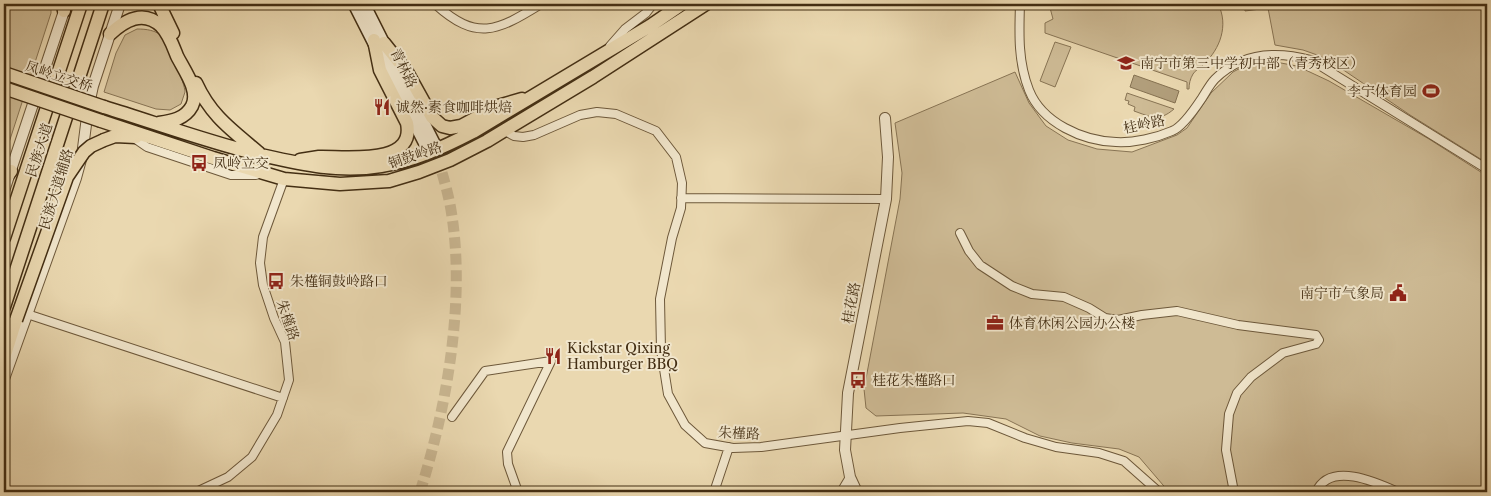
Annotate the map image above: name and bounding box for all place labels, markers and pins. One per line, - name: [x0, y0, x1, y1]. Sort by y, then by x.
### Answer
- school or university icon: 南宁市第三中学初中部（青秀校区）: [1116, 53, 1136, 73]
- place label: 南宁市第三中学初中部（青秀校区）: [1140, 54, 1364, 72]
- sports icon: 李宁体育园: [1421, 81, 1441, 101]
- place label: 李宁体育园: [1347, 82, 1417, 100]
- restaurant icon: 诚然·素食咖啡烘焙: [372, 97, 392, 117]
- place label: 诚然·素食咖啡烘焙: [396, 98, 512, 116]
- bus stop icon: 凤岭立交: [189, 153, 209, 173]
- place label: 凤岭立交: [213, 154, 269, 172]
- bus stop icon: 朱槿铜鼓岭路口: [266, 271, 286, 291]
- place label: 朱槿铜鼓岭路口: [290, 272, 388, 290]
- public building icon: 南宁市气象局: [1388, 283, 1408, 303]
- place label: 南宁市气象局: [1300, 284, 1384, 302]
- office icon: 体育休闲公园办公楼: [985, 313, 1005, 333]
- place label: 体育休闲公园办公楼: [1009, 314, 1135, 332]
- place label: Kickstar Qixing Hamburger BBQ: [567, 339, 678, 373]
- restaurant icon: Kickstar Qixing Hamburger BBQ: [543, 346, 563, 366]
- bus stop icon: 桂花朱槿路口: [848, 370, 868, 390]
- place label: 桂花朱槿路口: [872, 371, 956, 389]

